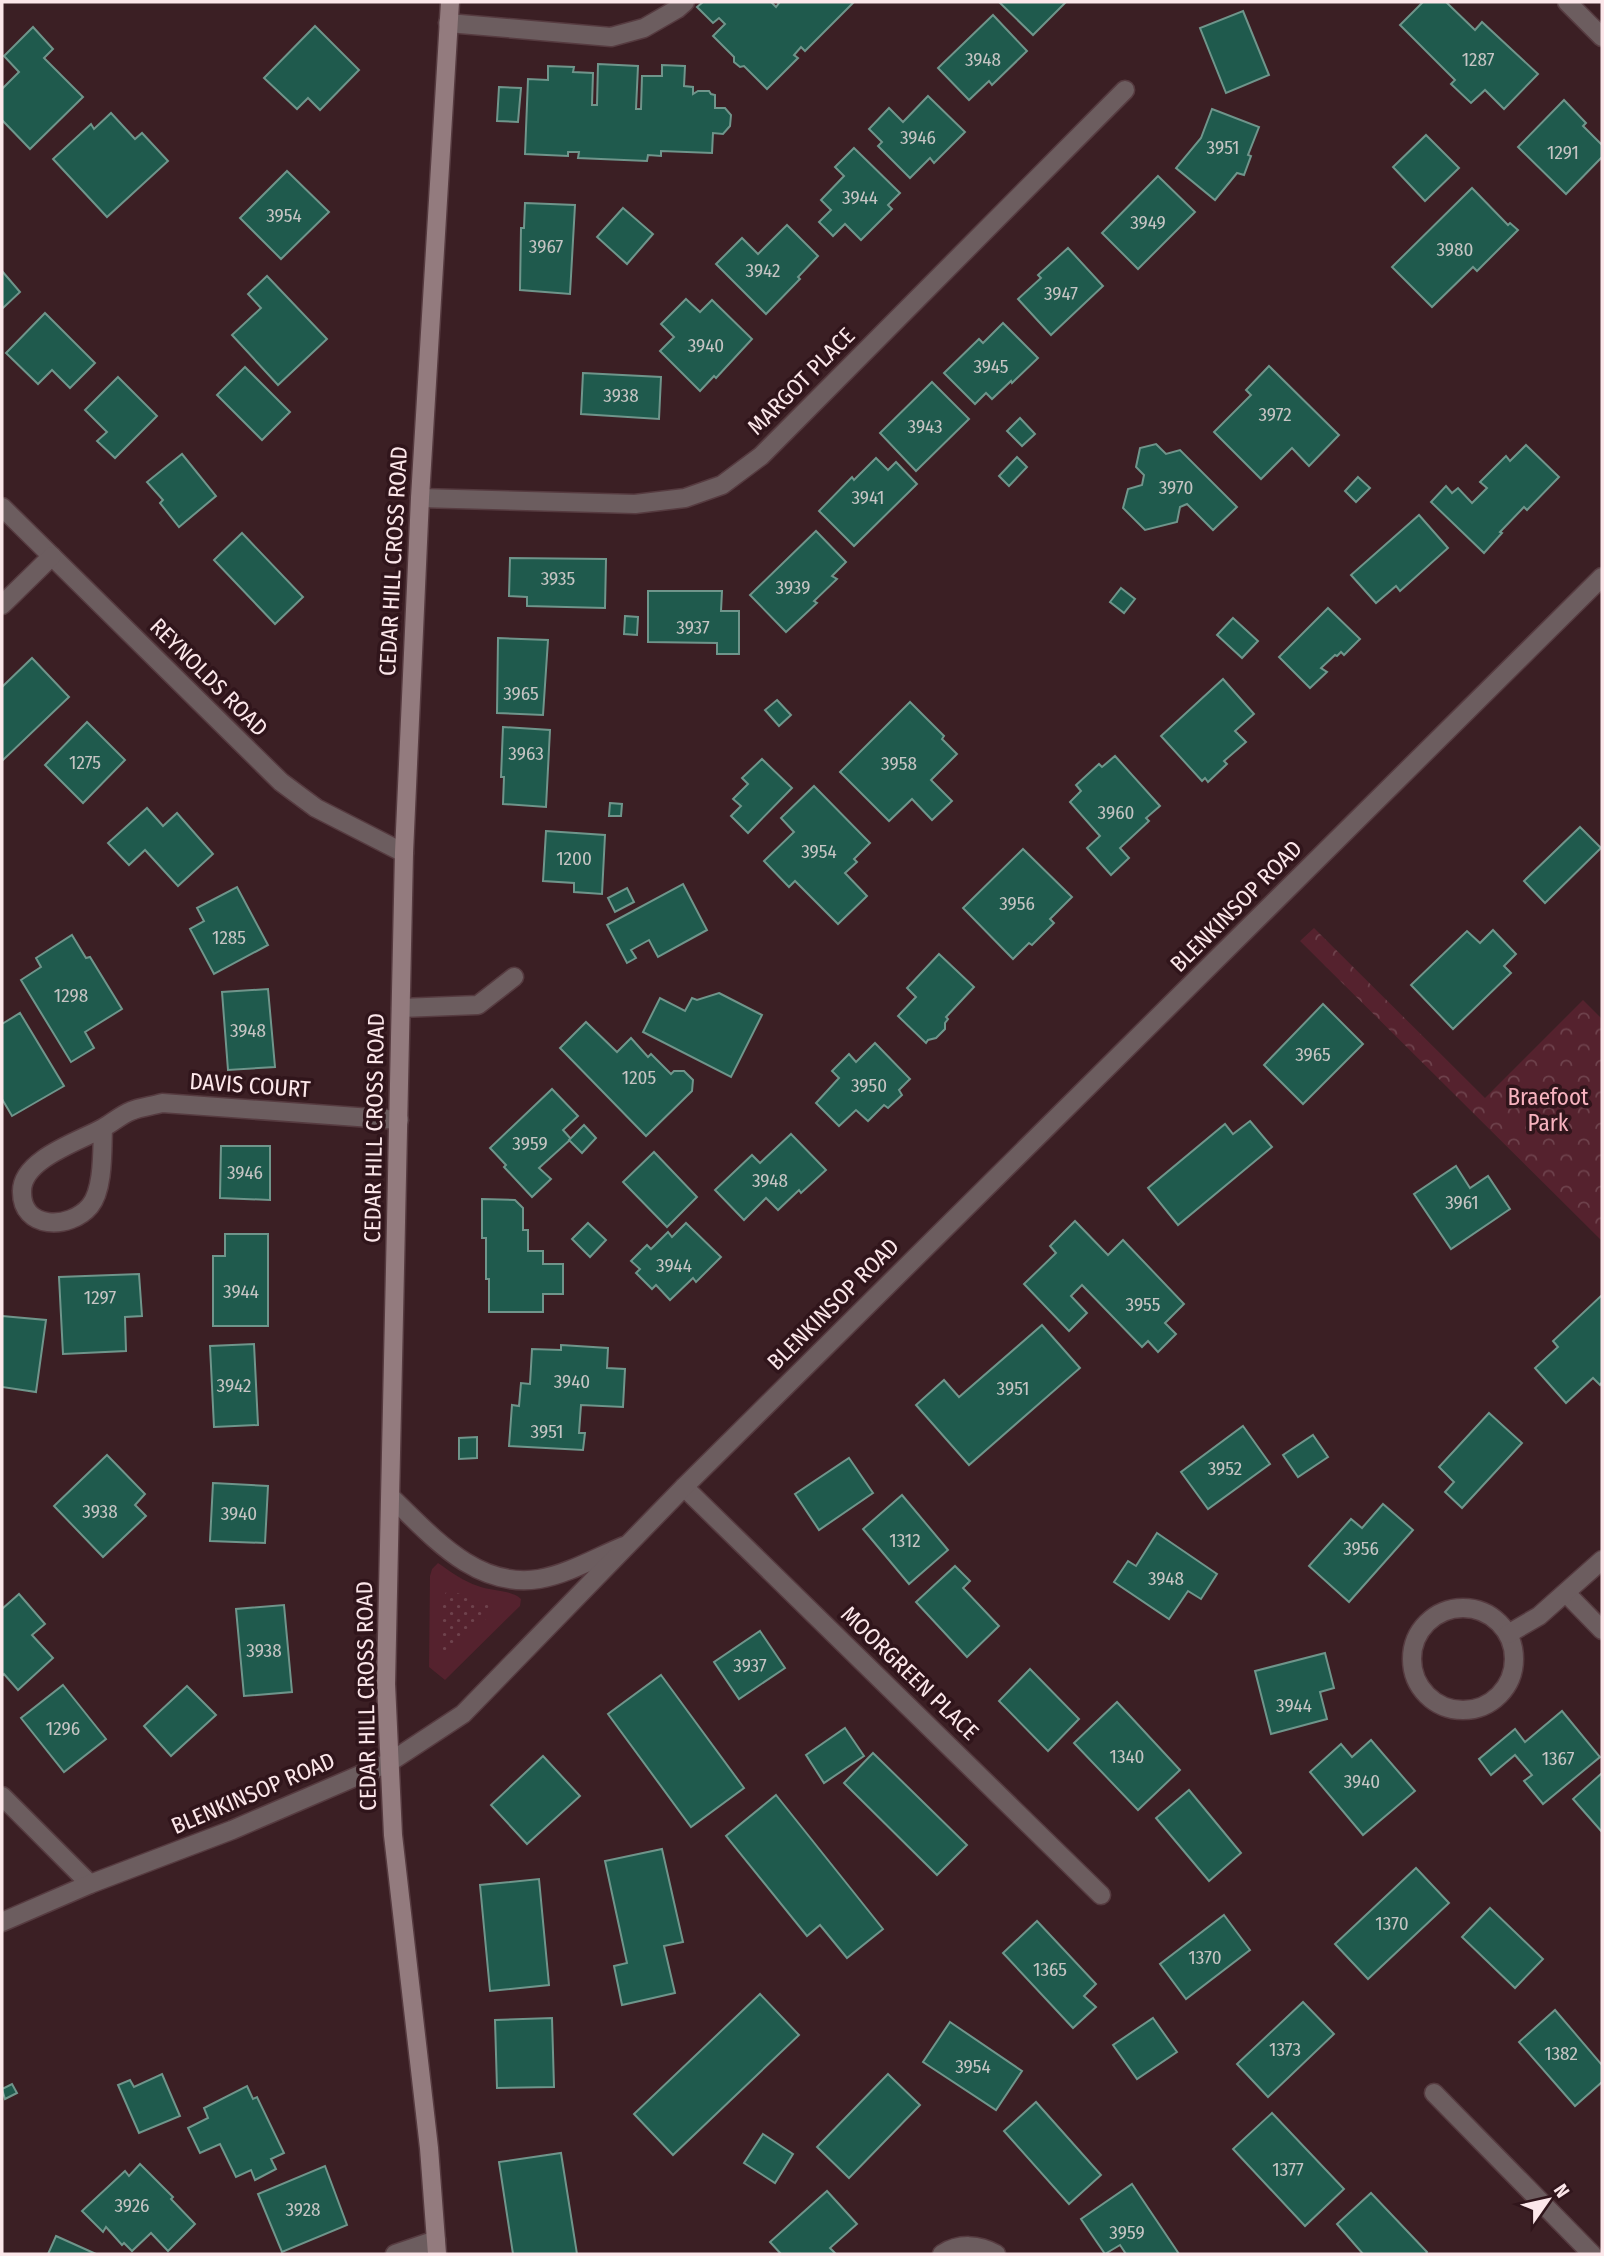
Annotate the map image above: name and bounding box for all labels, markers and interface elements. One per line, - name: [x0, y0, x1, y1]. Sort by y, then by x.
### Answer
- house number: 3948: [965, 48, 1001, 71]
- house number: 1287: [1462, 48, 1495, 71]
- house number: 3946: [900, 126, 936, 149]
- house number: 3951: [1207, 136, 1239, 159]
- house number: 1291: [1547, 141, 1579, 164]
- house number: 3944: [842, 186, 878, 209]
- house number: 3954: [266, 204, 302, 227]
- house number: 3949: [1130, 211, 1166, 234]
- house number: 3967: [529, 235, 563, 258]
- house number: 3980: [1437, 238, 1474, 261]
- house number: 3942: [746, 259, 780, 282]
- house number: 3947: [1044, 282, 1078, 305]
- street label: MARGOT PLACE: [742, 322, 860, 440]
- house number: 3940: [688, 334, 724, 357]
- house number: 3945: [973, 355, 1009, 378]
- house number: 3938: [603, 384, 639, 407]
- house number: 3972: [1258, 403, 1292, 426]
- house number: 3943: [908, 415, 942, 438]
- street label: CEDAR HILL CROSS ROAD: [373, 446, 413, 676]
- house number: 3970: [1159, 476, 1193, 499]
- house number: 3941: [851, 486, 885, 509]
- house number: 3935: [541, 567, 575, 590]
- house number: 3939: [776, 576, 810, 599]
- street label: REYNOLDS ROAD: [144, 612, 274, 742]
- house number: 3937: [676, 616, 710, 639]
- house number: 3965: [503, 682, 539, 705]
- house number: 3963: [508, 742, 544, 765]
- house number: 1275: [69, 751, 101, 774]
- house number: 3958: [881, 752, 917, 775]
- house number: 3960: [1098, 801, 1134, 824]
- street label: BLENKINSOP ROAD: [1164, 834, 1308, 978]
- house number: 3954: [801, 840, 837, 863]
- house number: 1200: [556, 847, 592, 870]
- house number: 3956: [999, 892, 1035, 915]
- house number: 1285: [212, 926, 246, 949]
- house number: 1298: [54, 984, 88, 1007]
- street label: CEDAR HILL CROSS ROAD: [358, 1013, 390, 1243]
- house number: 3948: [230, 1019, 266, 1042]
- house number: 3965: [1295, 1043, 1331, 1066]
- house number: 1205: [622, 1066, 656, 1089]
- street label: DAVIS COURT: [188, 1067, 312, 1103]
- house number: 3950: [851, 1074, 887, 1097]
- park label: Braefoot Park: [1507, 1083, 1589, 1137]
- house number: 3959: [512, 1132, 548, 1155]
- house number: 3946: [227, 1161, 263, 1184]
- house number: 3948: [752, 1169, 788, 1192]
- house number: 3961: [1445, 1191, 1479, 1214]
- street label: BLENKINSOP ROAD: [761, 1232, 905, 1376]
- house number: 3944: [656, 1254, 692, 1277]
- house number: 3944: [223, 1280, 259, 1303]
- house number: 1297: [84, 1286, 116, 1309]
- house number: 3955: [1126, 1293, 1160, 1316]
- house number: 3940: [554, 1370, 590, 1393]
- house number: 3942: [217, 1374, 251, 1397]
- house number: 3951: [997, 1377, 1029, 1400]
- house number: 3951: [531, 1420, 563, 1443]
- house number: 3952: [1208, 1457, 1242, 1480]
- house number: 3938: [82, 1500, 118, 1523]
- house number: 3940: [221, 1502, 257, 1525]
- house number: 1312: [889, 1529, 921, 1552]
- house number: 3956: [1343, 1537, 1379, 1560]
- house number: 3948: [1148, 1567, 1184, 1590]
- street label: CEDAR HILL CROSS ROAD: [350, 1581, 382, 1811]
- street label: MOORGREEN PLACE: [835, 1600, 985, 1746]
- house number: 3938: [246, 1639, 282, 1662]
- house number: 3937: [733, 1654, 767, 1677]
- house number: 3944: [1276, 1694, 1312, 1717]
- house number: 1296: [46, 1717, 80, 1740]
- house number: 1340: [1110, 1745, 1144, 1768]
- street label: BLENKINSOP ROAD: [167, 1746, 339, 1840]
- house number: 1367: [1542, 1747, 1575, 1770]
- house number: 3940: [1344, 1770, 1380, 1793]
- house number: 1370: [1375, 1912, 1409, 1935]
- house number: 1370: [1188, 1946, 1222, 1969]
- house number: 1365: [1033, 1958, 1067, 1981]
- house number: 1373: [1269, 2038, 1301, 2061]
- house number: 1382: [1544, 2042, 1578, 2065]
- house number: 3954: [955, 2055, 991, 2078]
- house number: 1377: [1272, 2158, 1304, 2181]
- north arrow: [1513, 2165, 1583, 2235]
- text: N: [1549, 2180, 1574, 2202]
- house number: 3926: [114, 2194, 150, 2217]
- house number: 3928: [285, 2198, 321, 2221]
- house number: 3959: [1109, 2221, 1145, 2244]

